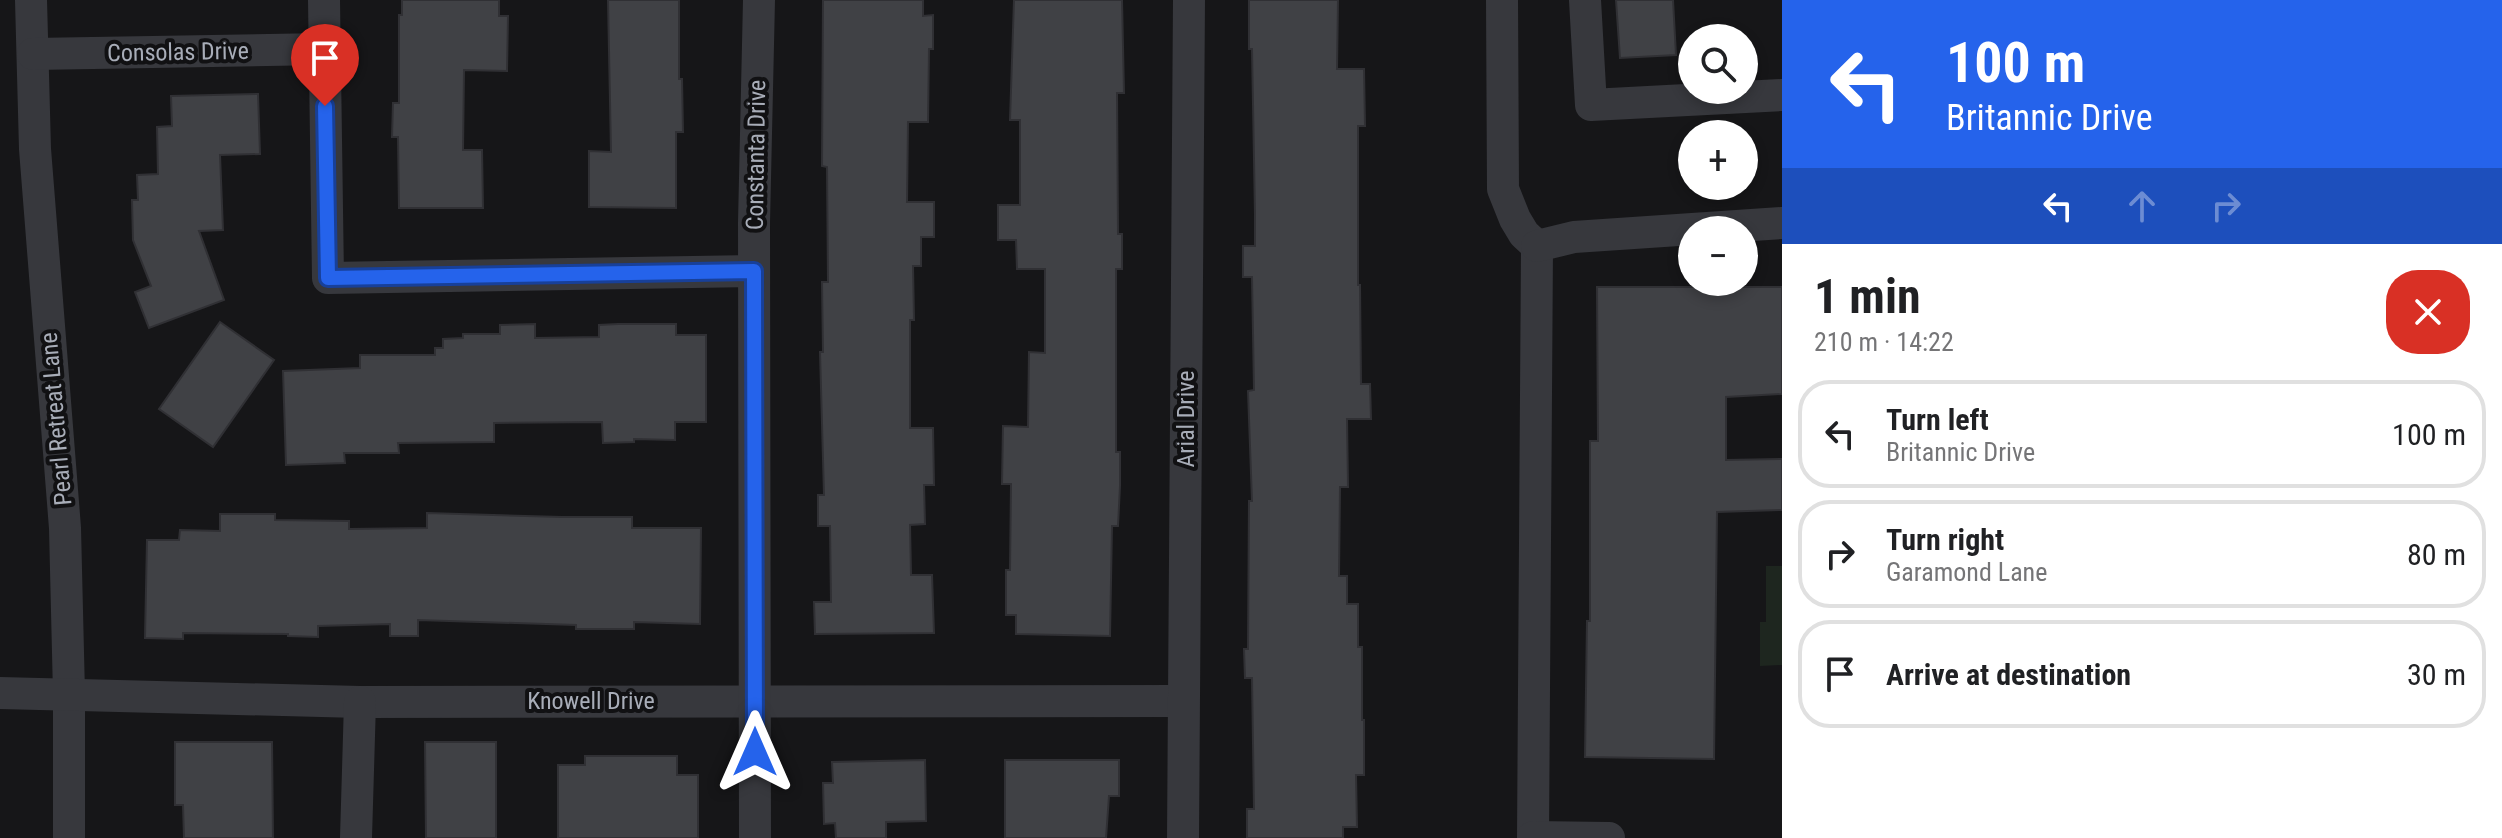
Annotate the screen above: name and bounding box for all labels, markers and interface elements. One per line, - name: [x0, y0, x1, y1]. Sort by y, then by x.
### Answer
- pin: [291, 24, 359, 106]
- map controls: [1678, 24, 1758, 296]
- button: search: [1678, 24, 1758, 104]
- text: 100 m: [1946, 30, 2085, 96]
- icon: left: [1814, 32, 1918, 136]
- icon: arrive: [303, 36, 347, 80]
- street label: Consolas Drive: [107, 37, 249, 67]
- street label: Constanta Drive: [741, 80, 771, 230]
- text: Britannic Drive: [1946, 97, 2153, 139]
- button: +: [1678, 120, 1758, 200]
- icon: left: [2036, 184, 2080, 228]
- icon: ahead: [2120, 184, 2164, 228]
- icon: right: [2204, 184, 2248, 228]
- button: −: [1678, 216, 1758, 296]
- text: 1 min: [1814, 268, 1921, 325]
- button: close: [2386, 270, 2470, 354]
- text: 210 m · 14:22: [1814, 327, 1954, 357]
- street label: Pearl Retreat Lane: [34, 331, 78, 507]
- street label: Arial Drive: [1172, 370, 1200, 468]
- text: Turn left: [1886, 402, 1989, 437]
- icon: left: [1818, 412, 1862, 456]
- text: 100 m: [2392, 417, 2466, 452]
- text: Britannic Drive: [1886, 437, 2035, 467]
- text: Turn right: [1886, 522, 2004, 557]
- icon: right: [1818, 532, 1862, 576]
- text: 80 m: [2407, 537, 2466, 572]
- text: Garamond Lane: [1886, 557, 2047, 587]
- icon: arrive: [1818, 652, 1862, 696]
- text: Arrive at destination: [1886, 657, 2131, 692]
- text: 30 m: [2407, 657, 2466, 692]
- street label: Knowell Drive: [527, 687, 655, 715]
- position arrow: [713, 710, 797, 794]

